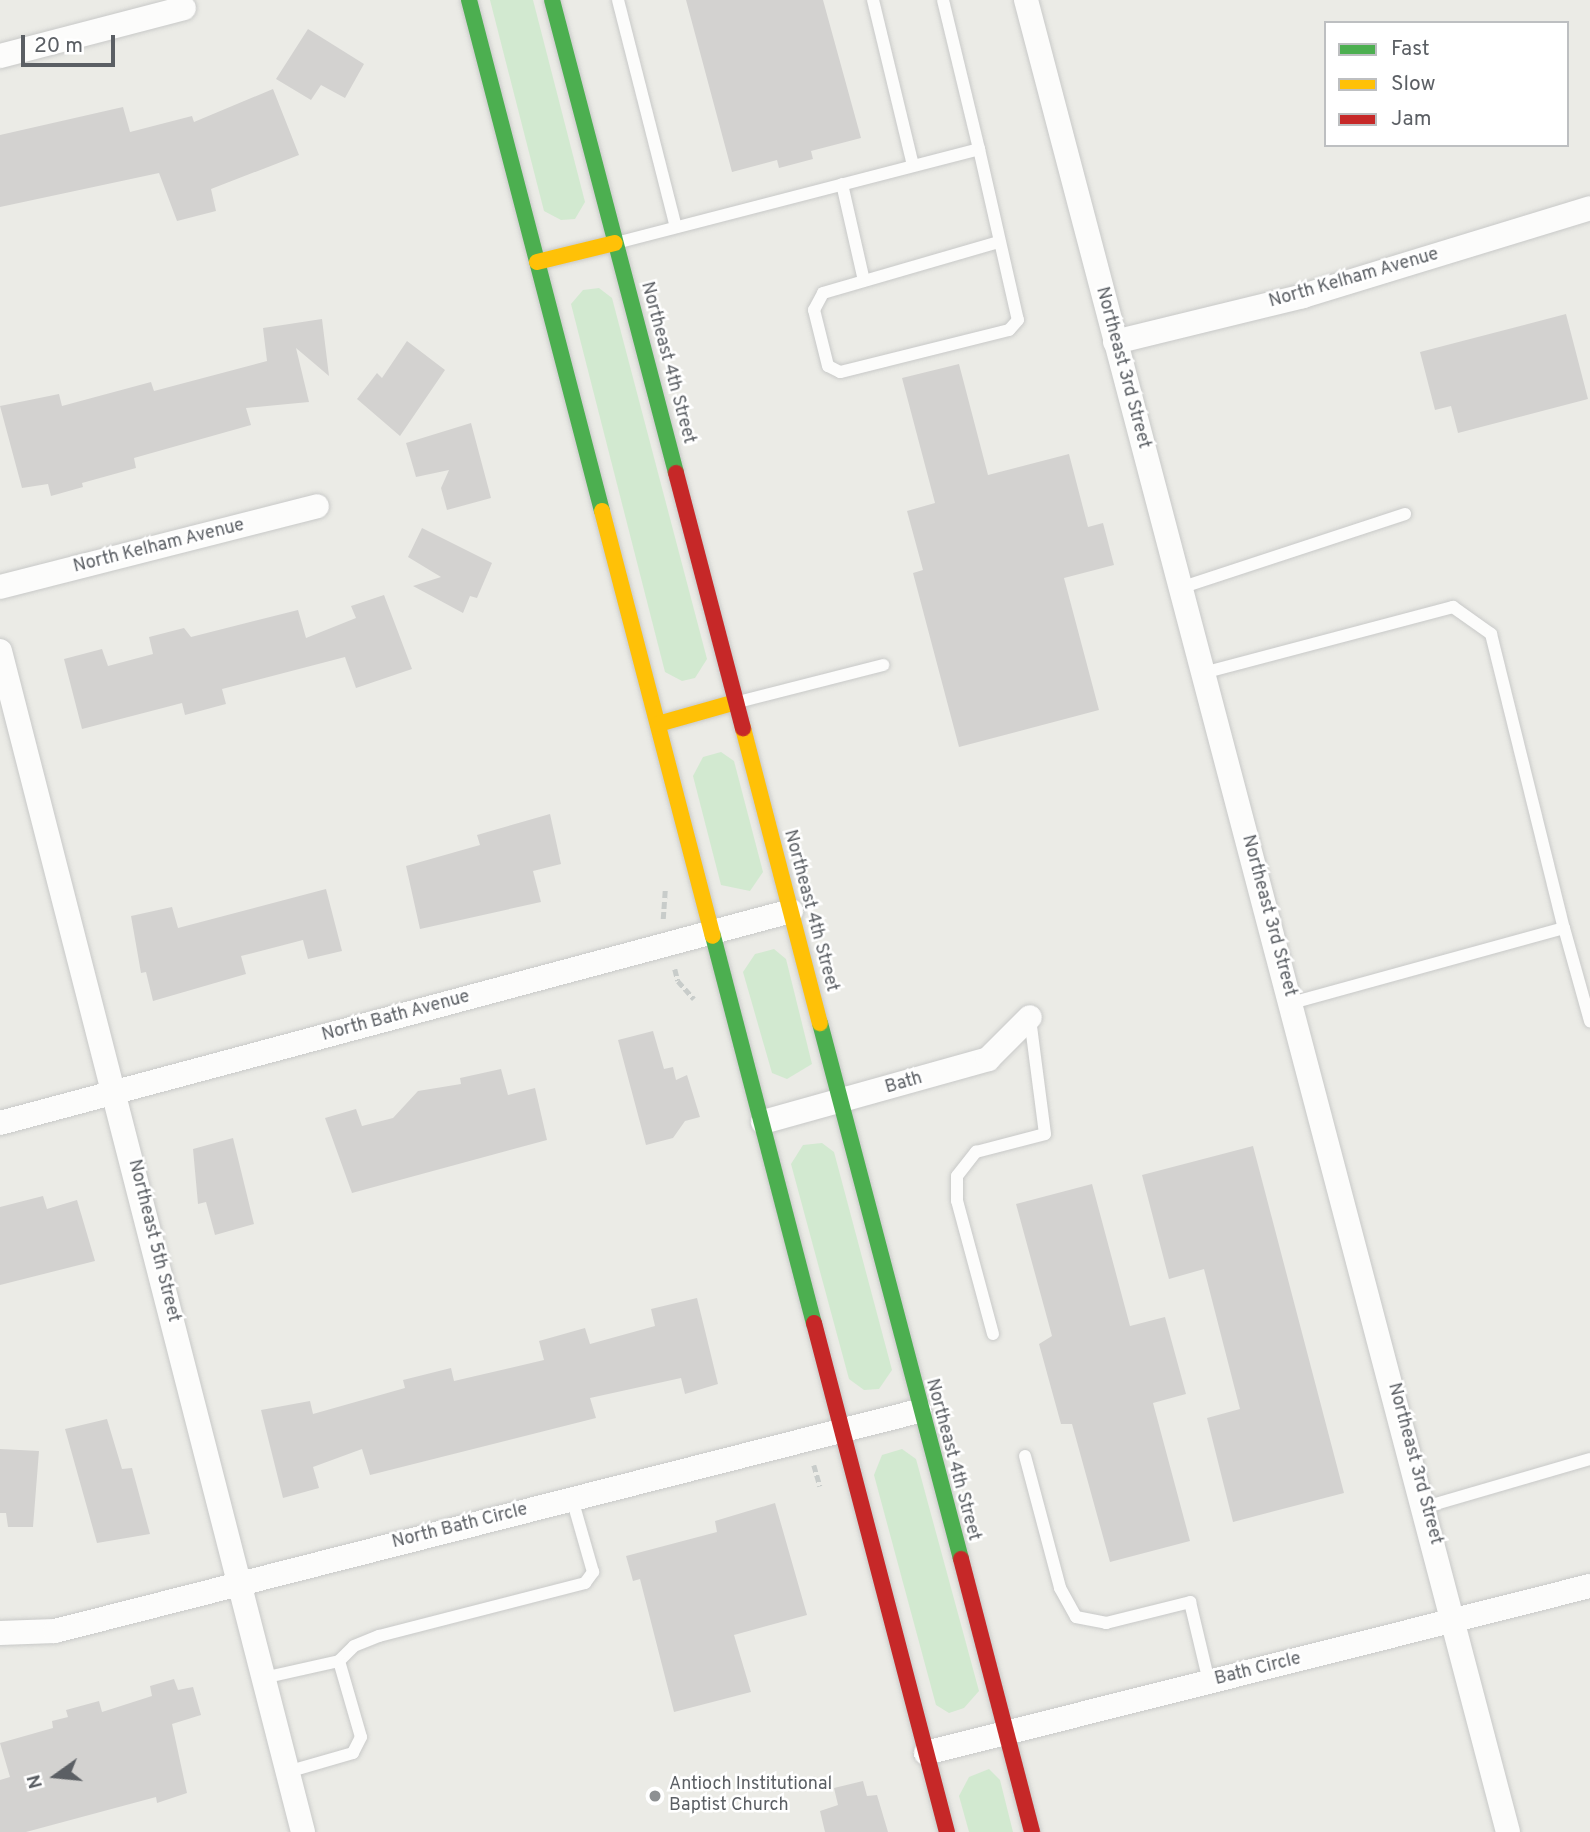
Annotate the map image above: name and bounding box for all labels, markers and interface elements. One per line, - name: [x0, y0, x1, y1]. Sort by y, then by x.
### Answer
- scale bar: [24, 21, 119, 65]
- legend: [1324, 21, 1569, 147]
- text: 20 m: [34, 33, 83, 60]
- text: Fast: [1391, 36, 1430, 63]
- text: Slow: [1391, 71, 1436, 98]
- text: Jam: [1391, 106, 1432, 133]
- street label: North Kelham Avenue: [1266, 244, 1442, 314]
- street label: Northeast 4th Street: [635, 280, 699, 446]
- street label: Northeast 3rd Street: [1090, 285, 1154, 451]
- street label: North Kelham Avenue: [71, 515, 247, 579]
- street label: Northeast 4th Street: [778, 828, 842, 994]
- street label: Northeast 3rd Street: [1236, 833, 1300, 999]
- street label: North Bath Avenue: [319, 987, 473, 1047]
- street label: Bath: [883, 1068, 925, 1100]
- street label: Northeast 5th Street: [122, 1157, 184, 1325]
- street label: Northeast 4th Street: [920, 1377, 984, 1543]
- street label: Northeast 3rd Street: [1382, 1381, 1446, 1547]
- street label: North Bath Circle: [390, 1500, 530, 1554]
- street label: Bath Circle: [1213, 1649, 1303, 1691]
- north arrow: [21, 1741, 91, 1811]
- text: N: [22, 1772, 49, 1791]
- place label: Antioch Institutional Baptist Church: [669, 1775, 832, 1817]
- marker: Antioch Institutional Baptist Church: [647, 1788, 663, 1804]

